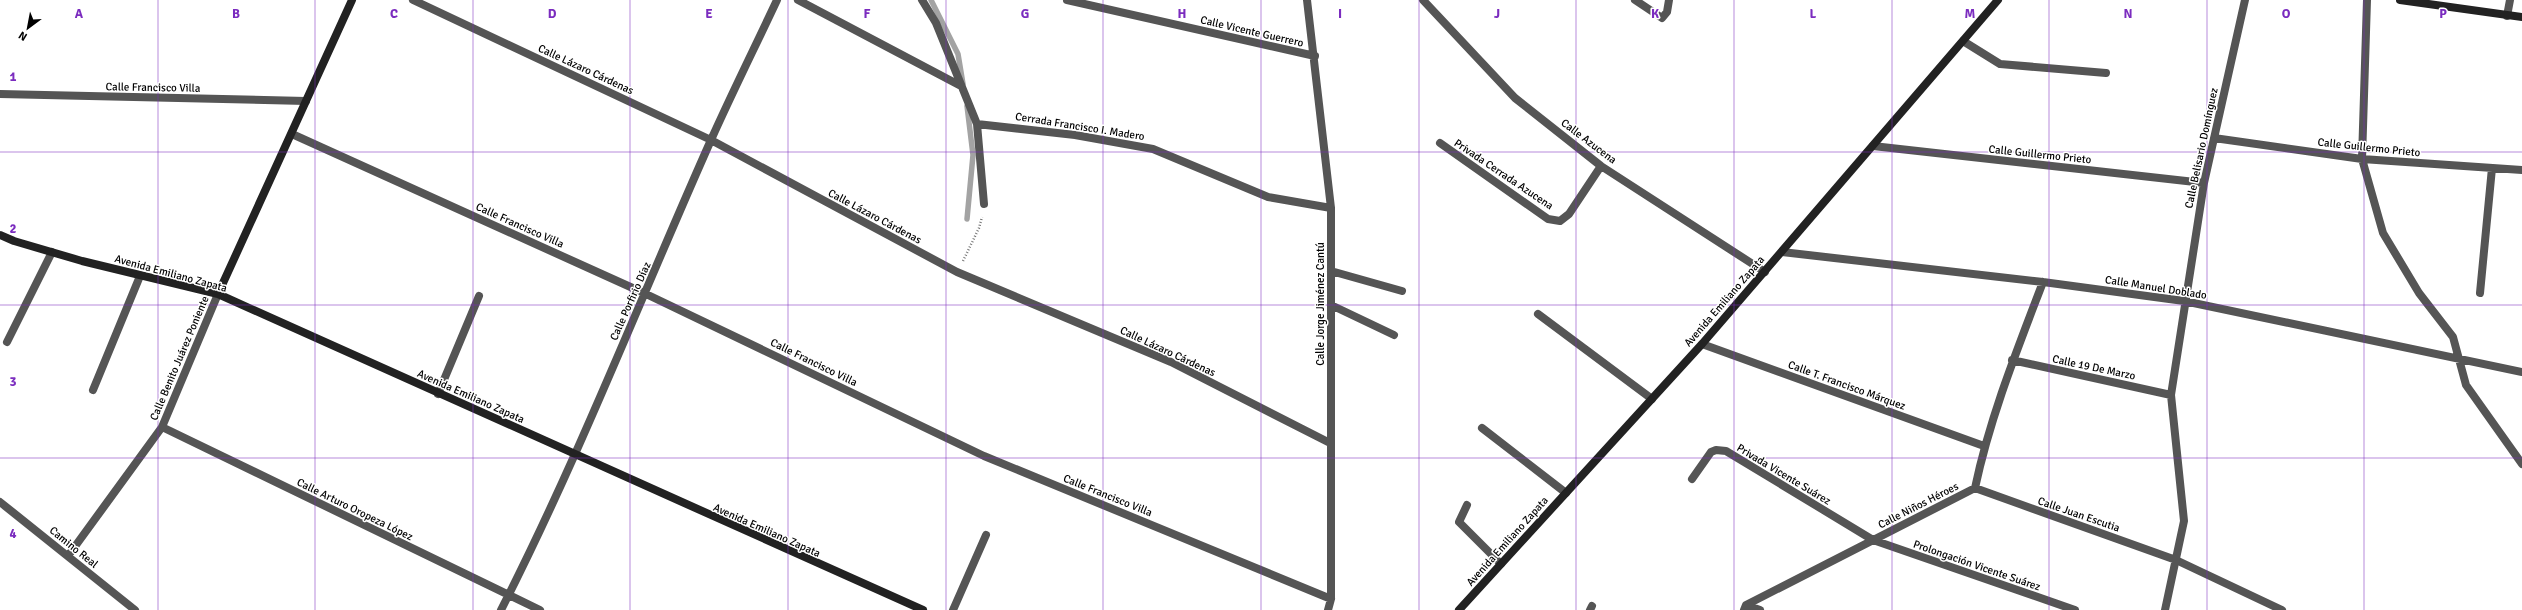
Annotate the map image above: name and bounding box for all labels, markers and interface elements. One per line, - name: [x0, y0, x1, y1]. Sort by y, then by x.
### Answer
- text: A: [75, 6, 84, 22]
- text: B: [232, 6, 240, 22]
- text: C: [390, 6, 398, 22]
- text: D: [548, 6, 557, 22]
- text: E: [705, 6, 713, 22]
- text: F: [864, 6, 871, 22]
- text: G: [1021, 6, 1029, 22]
- text: H: [1178, 6, 1186, 22]
- text: I: [1338, 6, 1342, 22]
- text: J: [1494, 6, 1500, 22]
- text: K: [1651, 6, 1659, 22]
- text: L: [1810, 6, 1817, 22]
- text: M: [1965, 6, 1976, 22]
- text: N: [2123, 6, 2133, 22]
- text: O: [2282, 6, 2291, 22]
- text: P: [2439, 6, 2447, 22]
- north arrow: [8, 8, 48, 48]
- street label: Calle Vicente Guerrero: [1199, 13, 1305, 50]
- text: N: [16, 29, 30, 44]
- street label: Calle Lázaro Cárdenas: [536, 42, 636, 97]
- text: 1: [9, 69, 17, 85]
- street label: Calle Francisco Villa: [105, 80, 201, 95]
- street label: Calle Belisario Domínguez: [2182, 86, 2221, 210]
- street label: Cerrada Francisco I. Madero: [1014, 110, 1146, 143]
- street label: Calle Azucena: [1558, 116, 1619, 167]
- street label: Privada Cerrada Azucena: [1452, 136, 1556, 213]
- street label: Calle Guillermo Prieto: [2317, 136, 2421, 159]
- street label: Calle Guillermo Prieto: [1988, 143, 2092, 166]
- street label: Calle Lázaro Cárdenas: [826, 186, 924, 247]
- street label: Calle Francisco Villa: [474, 200, 566, 251]
- text: 2: [9, 221, 17, 237]
- street label: Calle Jorge Jiménez Cantú: [1314, 242, 1327, 366]
- street label: Avenida Emiliano Zapata: [113, 252, 229, 295]
- street label: Avenida Emiliano Zapata: [1681, 253, 1768, 349]
- street label: Calle Porfirio Díaz: [607, 260, 654, 343]
- street label: Calle Manuel Doblado: [2104, 273, 2208, 302]
- street label: Calle Benito Juárez Poniente: [147, 294, 212, 422]
- street label: Calle Lázaro Cárdenas: [1118, 324, 1218, 379]
- street label: Calle Francisco Villa: [768, 336, 860, 389]
- street label: Calle 19 De Marzo: [2051, 352, 2137, 383]
- street label: Calle T. Francisco Márquez: [1786, 358, 1907, 413]
- street label: Avenida Emiliano Zapata: [415, 367, 527, 426]
- text: 3: [9, 374, 17, 390]
- street label: Privada Vicente Suárez: [1734, 441, 1833, 508]
- street label: Calle Francisco Villa: [1061, 472, 1155, 519]
- street label: Calle Arturo Oropeza López: [295, 476, 415, 543]
- street label: Calle Niños Héroes: [1876, 479, 1961, 531]
- street label: Avenida Emiliano Zapata: [1464, 494, 1551, 589]
- street label: Calle Juan Escutia: [2036, 494, 2122, 535]
- street label: Avenida Emiliano Zapata: [711, 501, 823, 560]
- street label: Camino Real: [47, 524, 101, 571]
- text: 4: [9, 526, 17, 542]
- street label: Prolongación Vicente Suárez: [1911, 538, 2042, 593]

